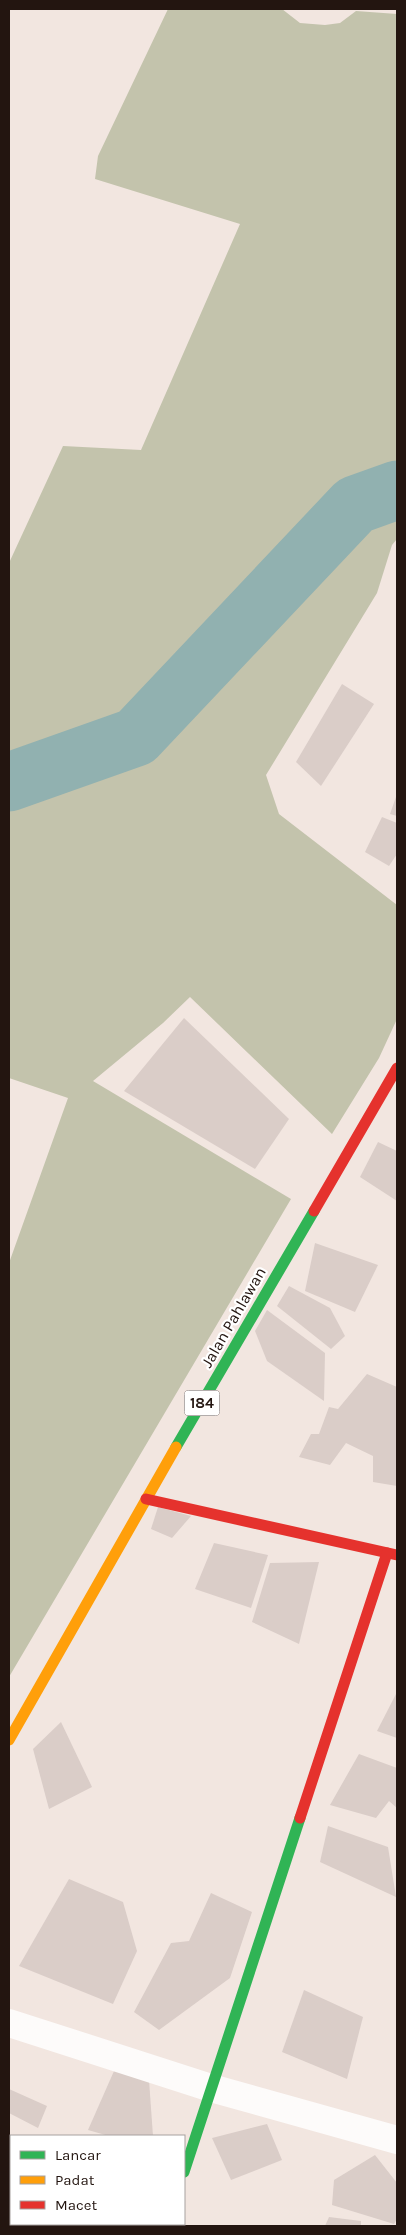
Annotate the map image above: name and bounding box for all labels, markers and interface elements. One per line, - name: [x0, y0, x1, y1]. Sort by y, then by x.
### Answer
- street label: Jalan Pahlawan: [197, 1264, 270, 1371]
- road number: 184: [184, 1390, 220, 1416]
- legend: [10, 2135, 185, 2225]
- text: Lancar: [55, 2146, 101, 2164]
- text: Padat: [55, 2171, 95, 2189]
- text: Macet: [55, 2196, 97, 2214]

